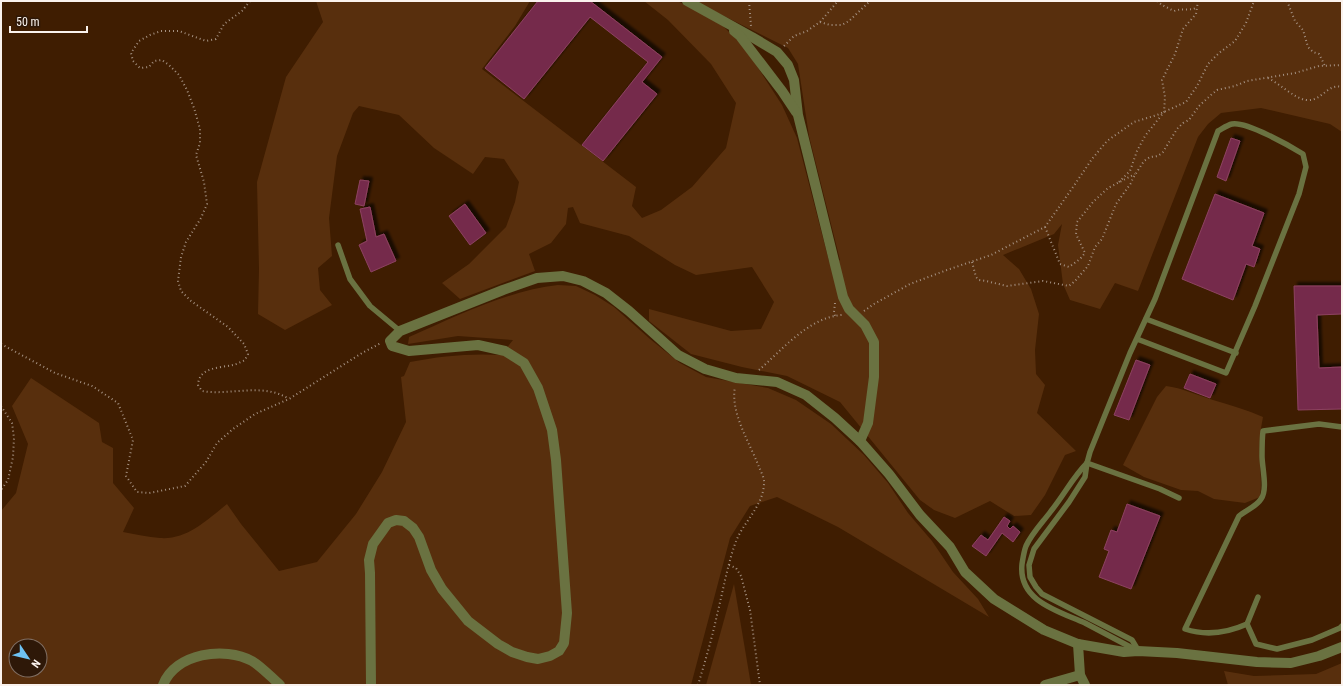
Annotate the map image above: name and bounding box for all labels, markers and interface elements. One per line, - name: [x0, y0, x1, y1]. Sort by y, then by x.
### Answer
- scale bar: [10, 8, 87, 34]
- text: 50 m: [16, 15, 40, 29]
- north arrow: [8, 638, 48, 678]
- text: N: [28, 657, 43, 670]

